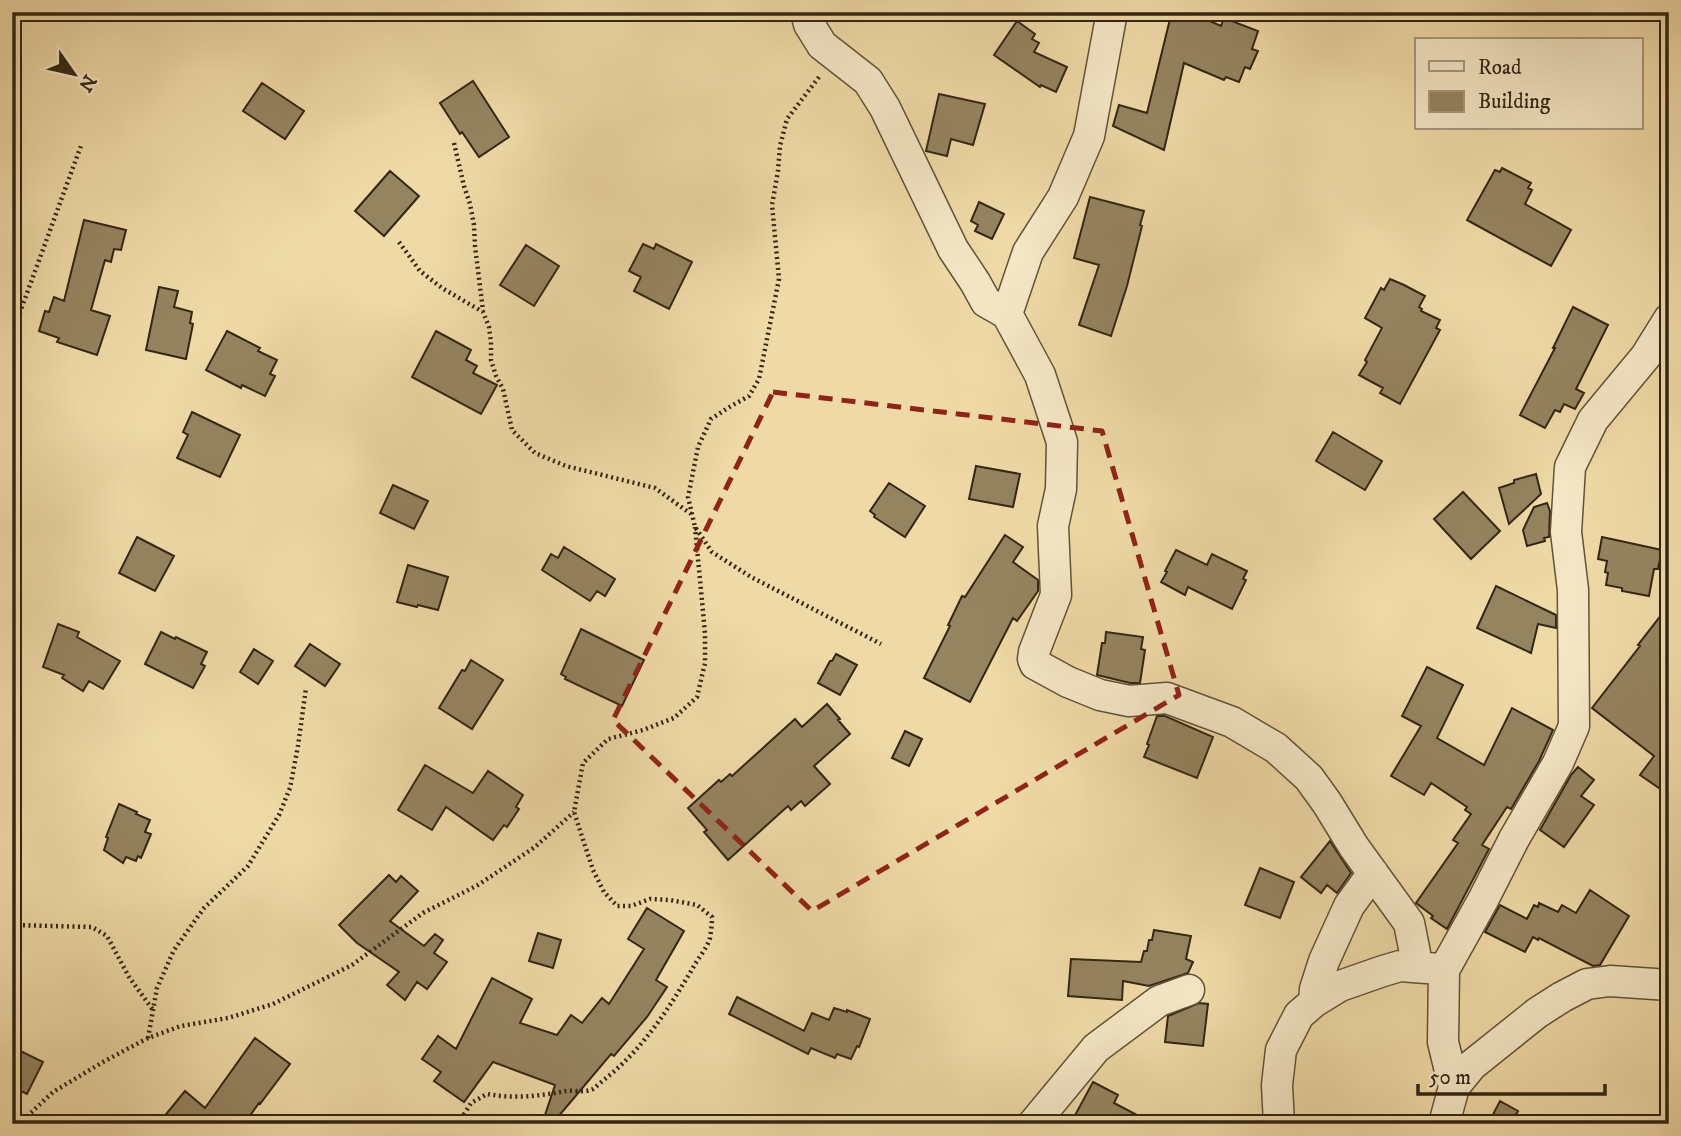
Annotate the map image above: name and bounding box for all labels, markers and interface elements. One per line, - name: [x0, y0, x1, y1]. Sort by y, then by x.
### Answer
- north arrow: [38, 38, 108, 108]
- legend: [1415, 38, 1642, 130]
- text: Road: [1478, 55, 1522, 81]
- text: N: [73, 70, 101, 96]
- text: Building: [1478, 89, 1551, 115]
- scale bar: [1418, 1052, 1606, 1096]
- text: 50 m: [1429, 1065, 1471, 1091]

